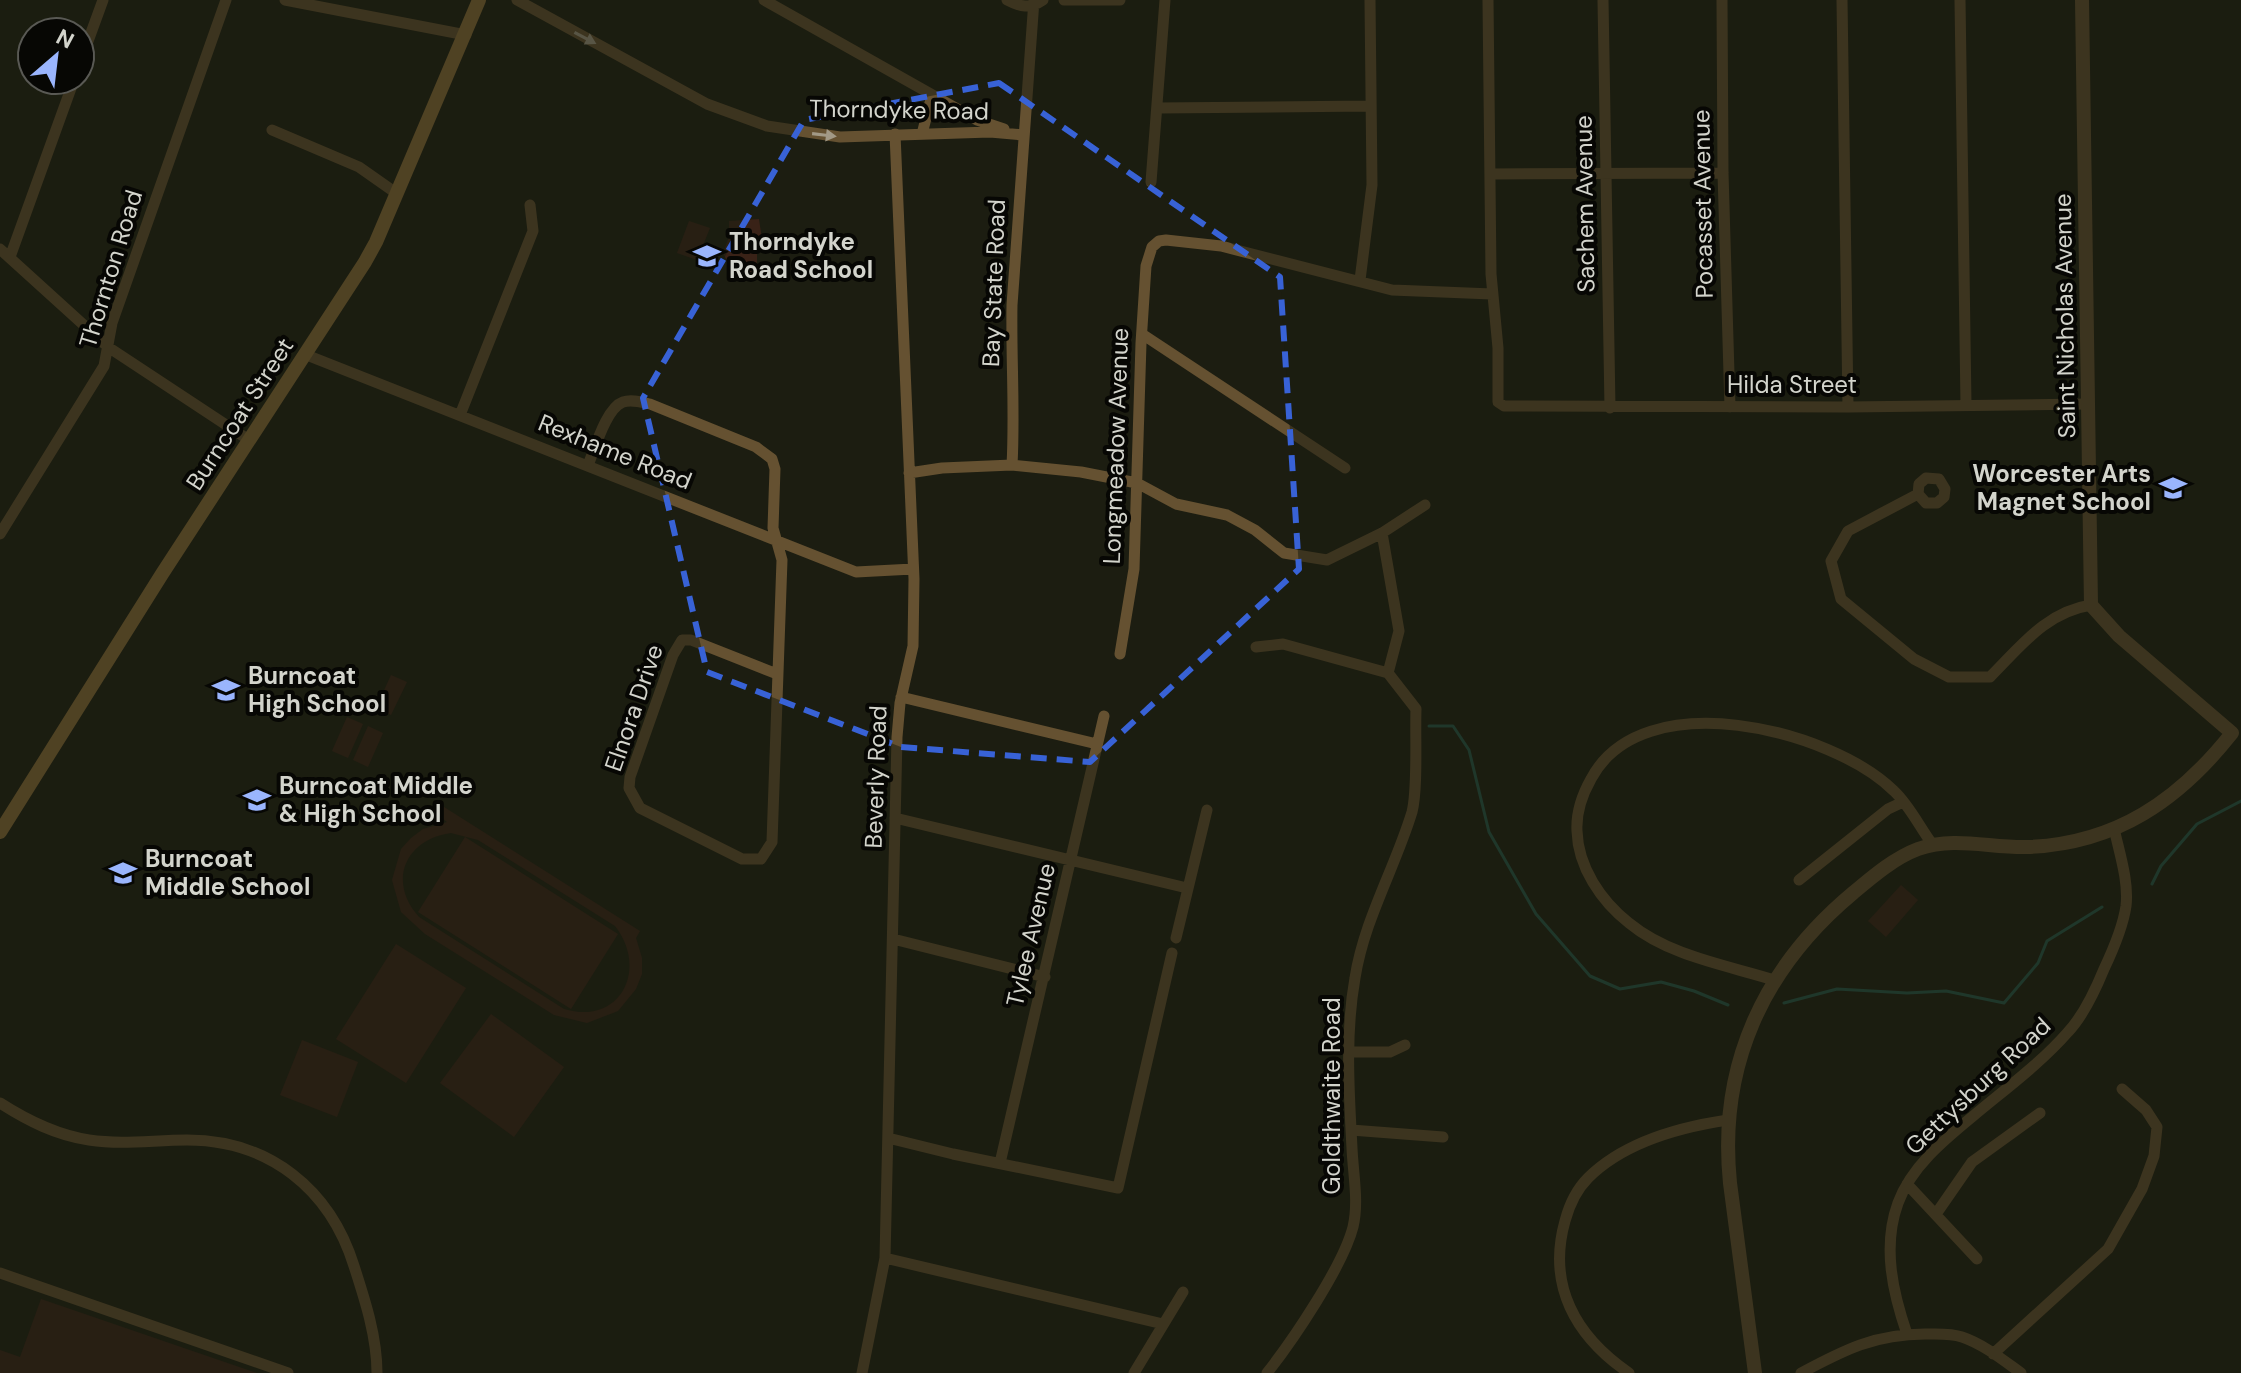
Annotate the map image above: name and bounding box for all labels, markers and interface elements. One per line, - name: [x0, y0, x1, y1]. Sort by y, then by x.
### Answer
- north arrow: [16, 16, 96, 96]
- text: N: [51, 22, 79, 55]
- one-way arrow: [574, 31, 597, 45]
- street label: Thorndyke Road: [809, 92, 989, 127]
- street label: Pocasset Avenue: [1685, 109, 1720, 299]
- street label: Sachem Avenue: [1567, 115, 1602, 293]
- one-way arrow: [812, 128, 837, 141]
- street label: Thornton Road: [72, 186, 149, 352]
- street label: Saint Nicholas Avenue: [2047, 193, 2082, 439]
- street label: Bay State Road: [975, 199, 1012, 367]
- place label: Thorndyke Road School: [729, 226, 873, 285]
- school or university icon: Thorndyke Road School: [692, 241, 722, 271]
- street label: Longmeadow Avenue: [1096, 327, 1135, 565]
- street label: Burncoat Street: [179, 332, 300, 496]
- street label: Hilda Street: [1727, 369, 1857, 400]
- street label: Rexhame Road: [534, 407, 696, 496]
- place label: Worcester Arts Magnet School: [1972, 458, 2151, 517]
- school or university icon: Worcester Arts Magnet School: [2158, 473, 2188, 503]
- street label: Elnora Drive: [597, 640, 670, 775]
- place label: Burncoat High School: [248, 660, 386, 719]
- school or university icon: Burncoat High School: [211, 675, 241, 705]
- street label: Beverly Road: [858, 705, 893, 849]
- place label: Burncoat Middle & High School: [279, 770, 473, 829]
- school or university icon: Burncoat Middle & High School: [242, 785, 272, 815]
- place label: Burncoat Middle School: [145, 843, 310, 902]
- school or university icon: Burncoat Middle School: [108, 858, 138, 888]
- street label: Tylee Avenue: [999, 860, 1062, 1010]
- street label: Goldthwaite Road: [1316, 997, 1347, 1195]
- street label: Gettysburg Road: [1898, 1010, 2057, 1161]

